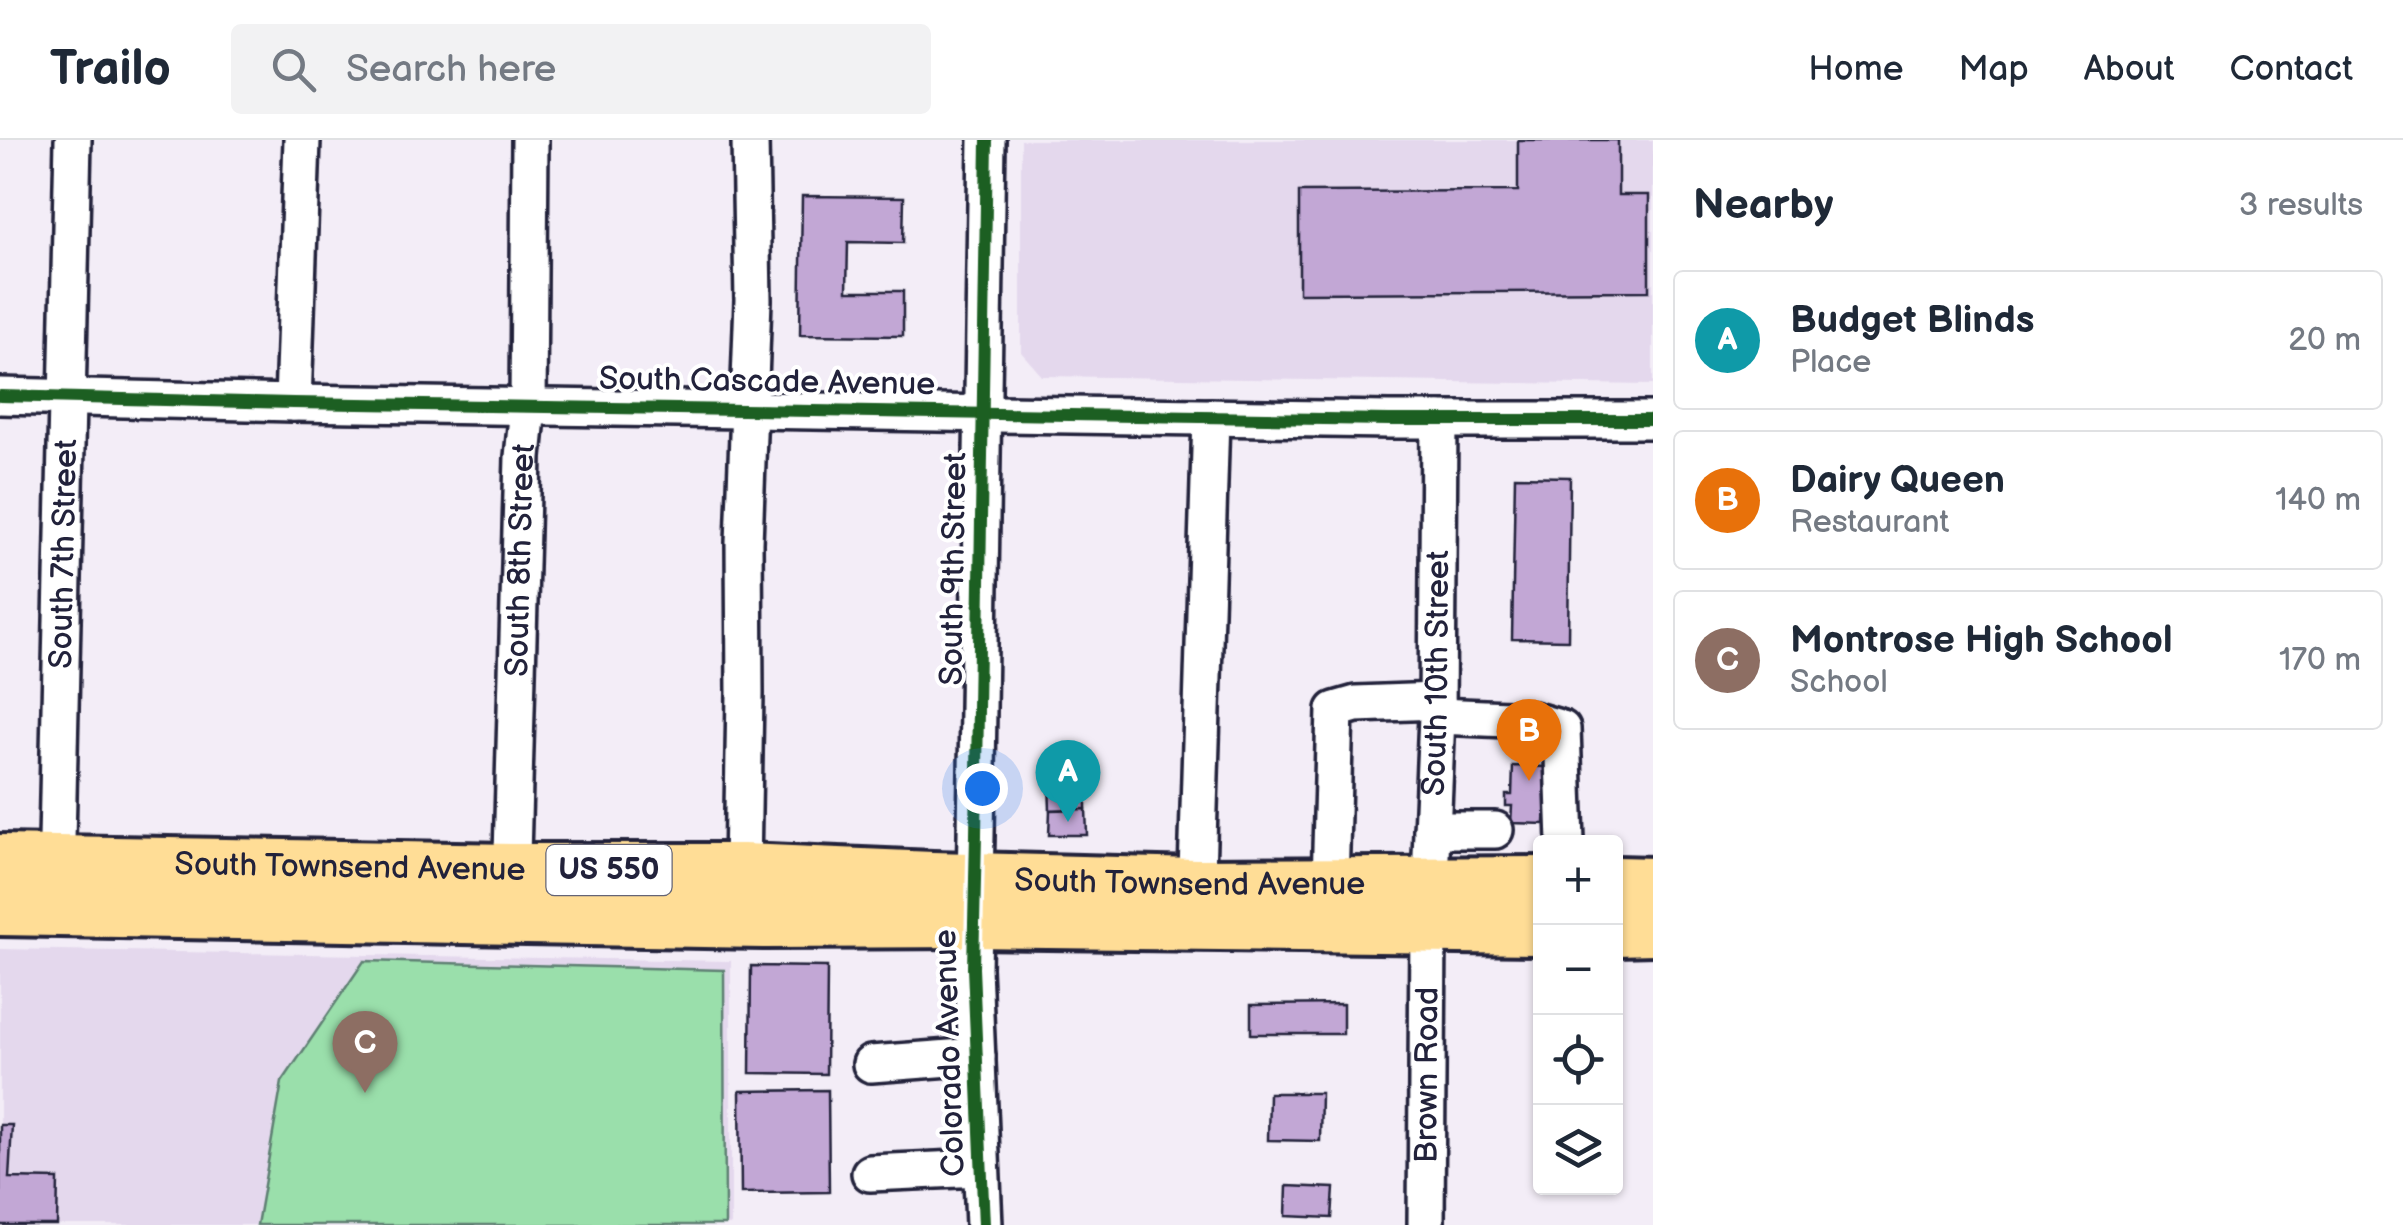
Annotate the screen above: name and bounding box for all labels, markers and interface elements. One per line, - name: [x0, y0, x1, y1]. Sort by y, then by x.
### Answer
- search box: [231, 24, 931, 114]
- text: Trailo: [50, 41, 171, 98]
- icon: search: [266, 42, 321, 97]
- text: Search here: [346, 47, 556, 92]
- text: Home: [1808, 48, 1903, 91]
- text: Map: [1958, 48, 2029, 91]
- text: About: [2084, 48, 2175, 91]
- text: Contact: [2230, 48, 2353, 91]
- text: Nearby: [1693, 180, 1833, 231]
- text: 3 results: [2239, 186, 2363, 225]
- text: Budget Blinds: [1790, 298, 2034, 343]
- text: A: [1718, 321, 1737, 360]
- text: 20 m: [2288, 321, 2361, 360]
- text: Place: [1790, 343, 1871, 382]
- street label: South Cascade Avenue: [598, 360, 936, 404]
- street label: South 7th Street: [41, 439, 86, 669]
- street label: South 8th Street: [497, 441, 544, 677]
- street label: South 9th Street: [932, 452, 976, 686]
- text: Dairy Queen: [1790, 458, 2005, 503]
- text: B: [1716, 481, 1739, 520]
- text: 140 m: [2275, 481, 2361, 520]
- text: Restaurant: [1790, 503, 1949, 542]
- street label: South 10th Street: [1414, 550, 1458, 797]
- text: Montrose High School: [1790, 618, 2172, 663]
- text: C: [1716, 641, 1739, 680]
- text: 170 m: [2279, 641, 2361, 680]
- text: School: [1790, 663, 1888, 702]
- pin: B: [1496, 698, 1562, 781]
- pin: A: [1036, 740, 1100, 822]
- your location: [957, 763, 1008, 814]
- map controls: [1533, 835, 1623, 1195]
- button: +: [1533, 835, 1623, 925]
- street label: South Townsend Avenue: [174, 845, 525, 890]
- road number: US 550: [546, 845, 672, 895]
- street label: South Townsend Avenue: [1014, 861, 1365, 905]
- button: −: [1533, 925, 1623, 1015]
- street label: Colorado Avenue: [926, 929, 974, 1177]
- street label: Brown Road: [1407, 987, 1447, 1163]
- pin: C: [332, 1010, 398, 1093]
- button: locate: [1533, 1015, 1623, 1105]
- button: layers: [1533, 1105, 1623, 1195]

